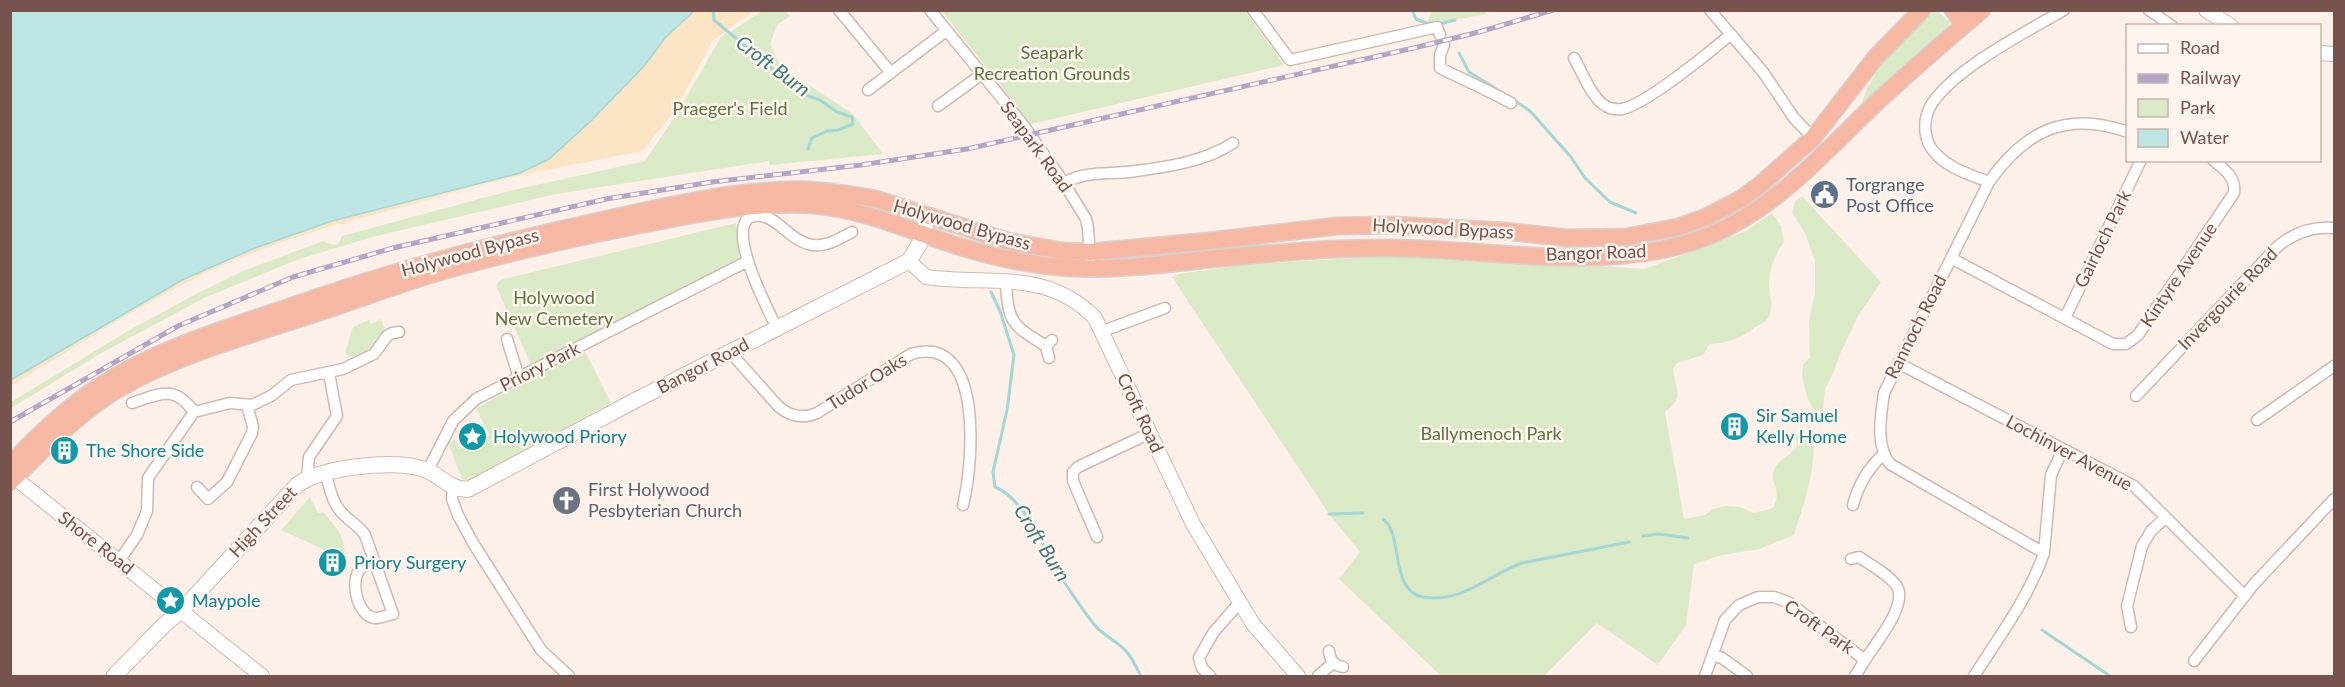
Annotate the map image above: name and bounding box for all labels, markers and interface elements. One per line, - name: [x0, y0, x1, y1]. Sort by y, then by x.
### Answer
- legend: [2126, 24, 2321, 162]
- water label: Croft Burn: [732, 30, 815, 101]
- text: Road: [2180, 36, 2220, 58]
- park label: Seapark Recreation Grounds: [974, 41, 1131, 84]
- text: Railway: [2180, 66, 2241, 88]
- street label: Seapark Road: [996, 96, 1077, 196]
- text: Park: [2180, 96, 2216, 118]
- park label: Praeger's Field: [673, 97, 788, 119]
- text: Water: [2180, 126, 2229, 148]
- place label: Torgrange Post Office: [1846, 173, 1934, 216]
- public building icon: Torgrange Post Office: [1809, 179, 1841, 211]
- street label: Gairloch Park: [2069, 185, 2136, 291]
- street label: Holywood Bypass: [891, 194, 1034, 254]
- street label: Holywood Bypass: [1372, 213, 1515, 243]
- street label: Kintyre Avenue: [2135, 218, 2221, 331]
- street label: Holywood Bypass: [398, 223, 541, 281]
- street label: Bangor Road: [1545, 239, 1647, 265]
- street label: Invergourie Road: [2173, 242, 2282, 354]
- street label: Rannoch Road: [1880, 271, 1951, 382]
- park label: Holywood New Cemetery: [495, 286, 614, 329]
- street label: Bangor Road: [653, 332, 752, 398]
- street label: Priory Park: [496, 336, 584, 396]
- street label: Tudor Oaks: [823, 348, 911, 414]
- street label: Croft Road: [1113, 369, 1169, 456]
- place label: Sir Samuel Kelly Home: [1756, 404, 1847, 447]
- building icon: Sir Samuel Kelly Home: [1719, 410, 1751, 442]
- street label: Lochinver Avenue: [2003, 410, 2136, 495]
- place icon: Holywood Priory: [456, 421, 488, 453]
- park label: Ballymenoch Park: [1420, 422, 1562, 444]
- place label: Holywood Priory: [493, 425, 628, 447]
- building icon: The Shore Side: [49, 435, 81, 467]
- place label: The Shore Side: [86, 439, 204, 461]
- place label: First Holywood Pesbyterian Church: [588, 478, 742, 521]
- street label: High Street: [224, 481, 301, 561]
- church icon: First Holywood Pesbyterian Church: [551, 484, 583, 516]
- water label: Croft Burn: [1010, 499, 1076, 586]
- street label: Shore Road: [54, 506, 139, 579]
- building icon: Priory Surgery: [317, 547, 349, 579]
- place label: Priory Surgery: [354, 551, 467, 573]
- place icon: Maypole: [155, 585, 187, 617]
- place label: Maypole: [192, 589, 261, 611]
- street label: Croft Park: [1780, 594, 1859, 659]

